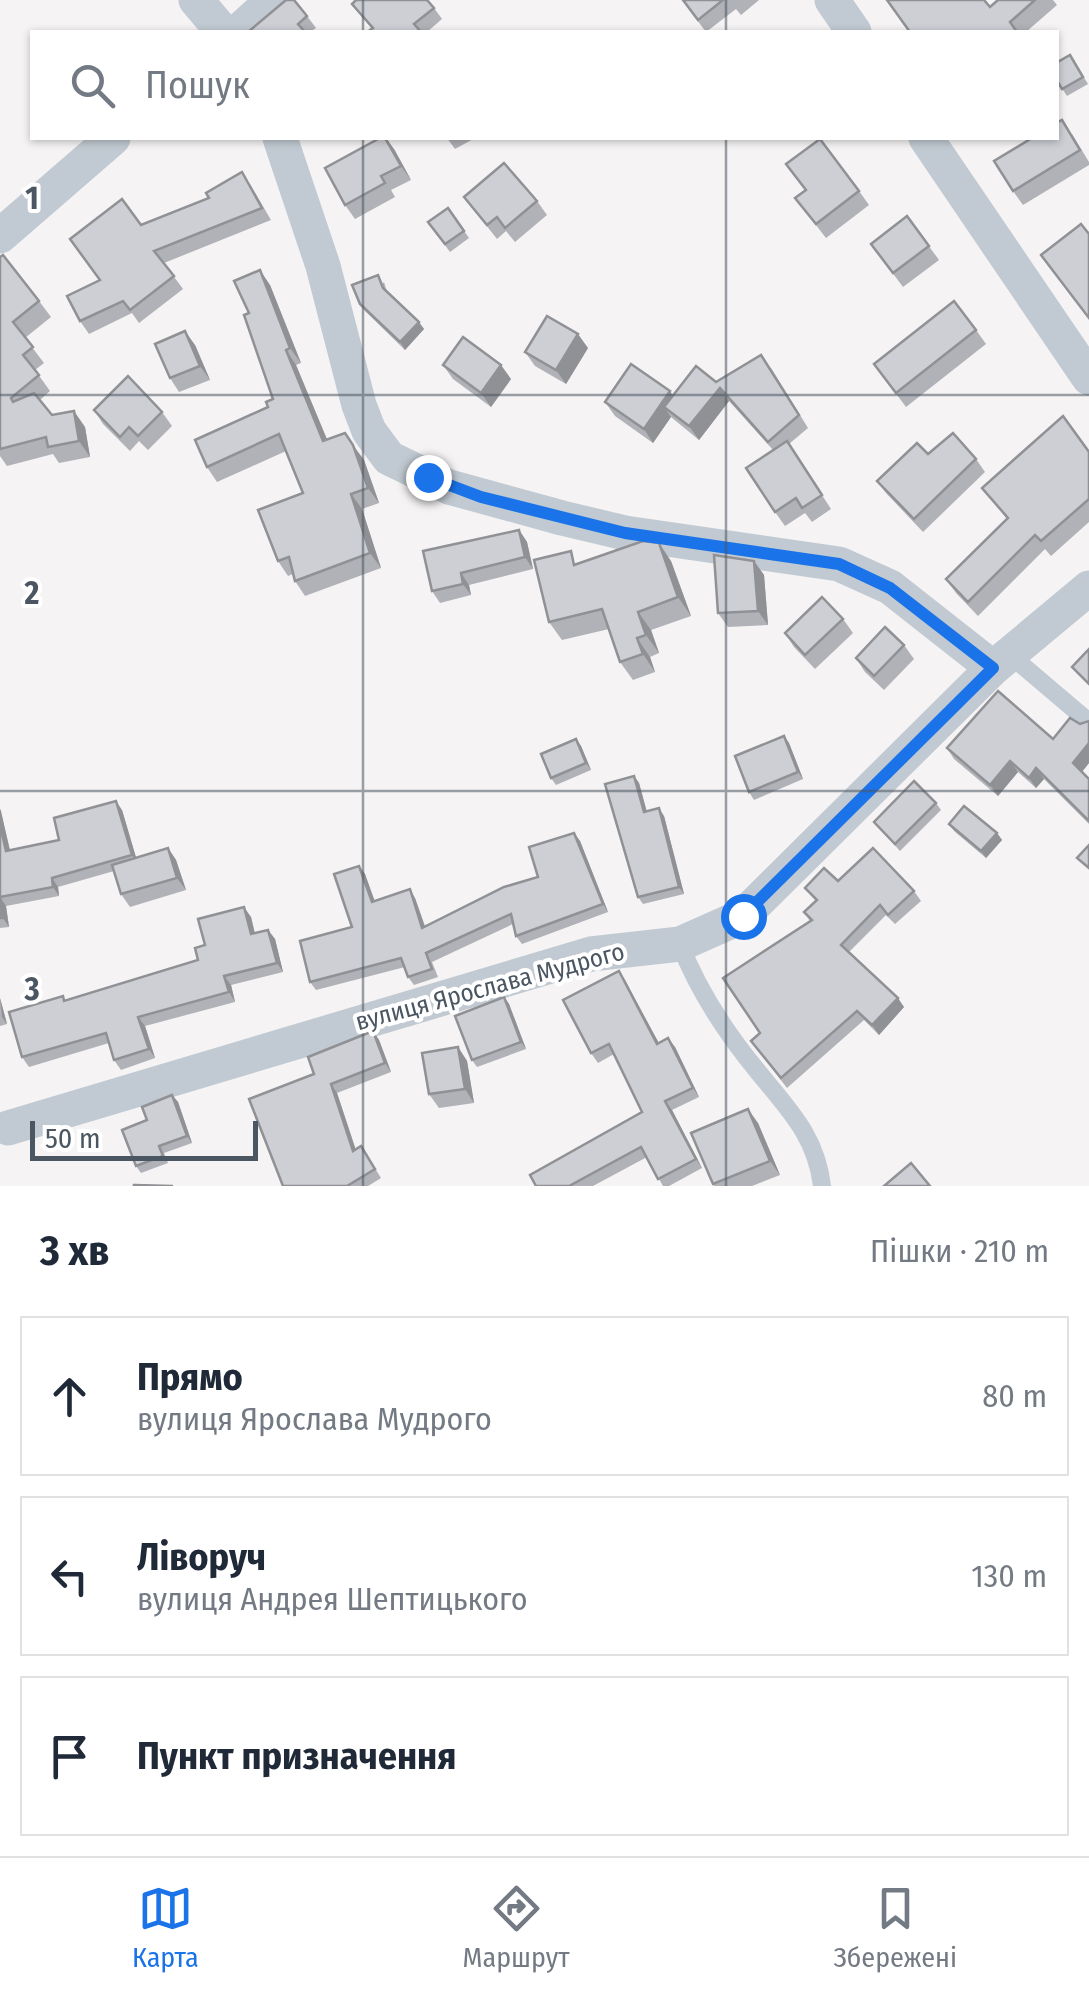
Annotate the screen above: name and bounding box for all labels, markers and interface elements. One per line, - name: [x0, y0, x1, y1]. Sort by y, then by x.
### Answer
- search box: [30, 30, 1059, 140]
- icon: search: [65, 58, 120, 113]
- text: Пошук: [145, 62, 250, 108]
- text: 1: [25, 179, 39, 217]
- route end: [406, 455, 452, 501]
- text: 2: [24, 574, 40, 612]
- route start: [721, 894, 767, 940]
- street label: вулиця Ярослава Мудрого: [352, 937, 628, 1037]
- text: 3: [23, 970, 40, 1008]
- scale bar: [30, 1116, 258, 1160]
- text: 50 m: [45, 1122, 101, 1155]
- text: 3 хв: [40, 1226, 110, 1276]
- text: Пішки · 210 m: [870, 1232, 1049, 1270]
- text: Прямо: [137, 1354, 243, 1400]
- icon: ahead: [42, 1369, 97, 1424]
- text: 80 m: [982, 1377, 1047, 1415]
- text: вулиця Ярослава Мудрого: [137, 1400, 492, 1438]
- text: Ліворуч: [137, 1534, 266, 1580]
- icon: left: [42, 1549, 97, 1604]
- text: 130 m: [971, 1557, 1047, 1595]
- text: вулиця Андрея Шептицького: [137, 1580, 527, 1618]
- icon: arrive: [42, 1729, 97, 1784]
- text: Пункт призначення: [137, 1733, 456, 1779]
- tab: Карта: [132, 1881, 199, 1974]
- tab: Маршрут: [463, 1881, 570, 1974]
- tab: Збережені: [833, 1881, 957, 1974]

